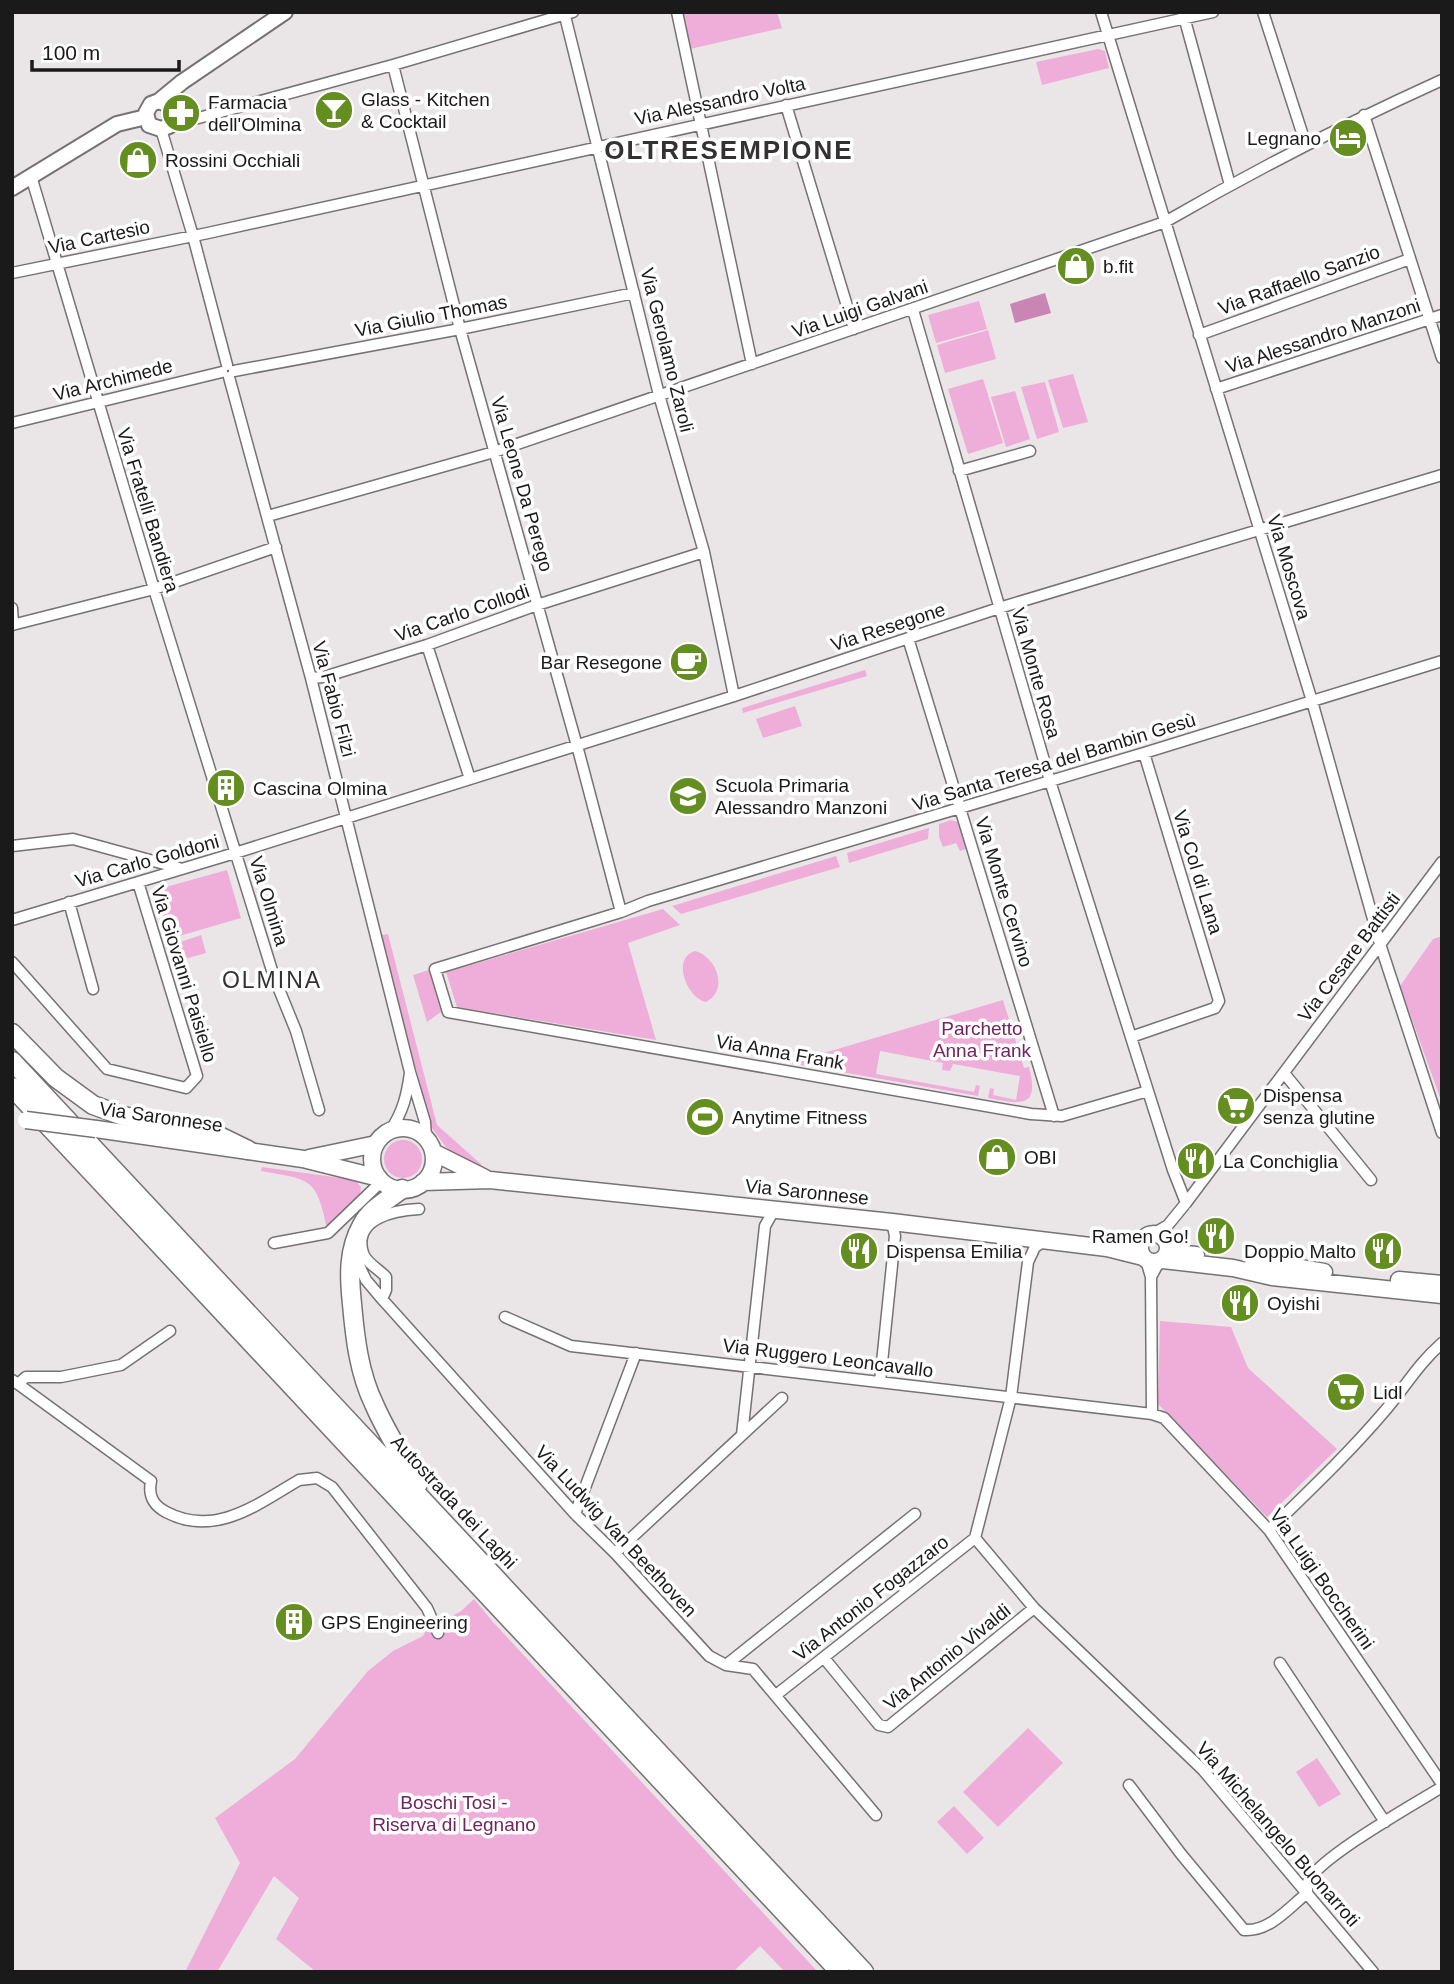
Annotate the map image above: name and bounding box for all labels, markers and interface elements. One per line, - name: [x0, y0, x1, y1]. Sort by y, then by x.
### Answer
- scale bar: [32, 28, 178, 72]
- text: 100 m: [42, 41, 100, 64]
- street label: Via Alessandro Volta: [633, 73, 808, 129]
- bar icon: Glass - Kitchen & Cocktail: [313, 89, 355, 131]
- place label: Glass - Kitchen & Cocktail: [361, 89, 490, 132]
- pharmacy icon: Farmacia dell'Olmina: [160, 92, 202, 134]
- place label: Farmacia dell'Olmina: [208, 92, 302, 135]
- hotel icon: Legnano: [1327, 117, 1369, 159]
- place label: Legnano: [1247, 128, 1321, 149]
- district label: OLTRESEMPIONE: [604, 135, 854, 165]
- shop icon: Rossini Occhiali: [117, 139, 159, 181]
- place label: Rossini Occhiali: [165, 150, 300, 171]
- street label: Via Cartesio: [46, 216, 152, 258]
- street label: Via Raffaello Sanzio: [1215, 241, 1383, 319]
- shop icon: b.fit: [1055, 245, 1097, 287]
- place label: b.fit: [1103, 256, 1134, 277]
- street label: Via Gerolamo Zaroli: [636, 266, 698, 434]
- street label: Via Luigi Galvani: [789, 276, 931, 342]
- street label: Via Giulio Thomas: [353, 291, 509, 341]
- street label: Via Alessandro Manzoni: [1223, 295, 1423, 377]
- street label: Via Archimede: [51, 355, 175, 405]
- street label: Via Leone Da Perego: [487, 394, 557, 574]
- street label: Via Fratelli Bandiera: [113, 425, 183, 595]
- street label: Via Moscova: [1263, 512, 1315, 622]
- street label: Via Carlo Collodi: [392, 580, 532, 646]
- street label: Via Resegone: [828, 599, 948, 655]
- street label: Via Monte Rosa: [1007, 605, 1065, 741]
- street label: Via Fabio Filzi: [308, 639, 360, 759]
- cafe icon: Bar Resegone: [668, 641, 710, 683]
- place label: Bar Resegone: [541, 652, 662, 673]
- street label: Via Santa Teresa del Bambin Gesù: [910, 709, 1198, 815]
- building icon: Cascina Olmina: [205, 767, 247, 809]
- school or university icon: Scuola Primaria Alessandro Manzoni: [667, 775, 709, 817]
- place label: Scuola Primaria Alessandro Manzoni: [715, 775, 887, 818]
- place label: Cascina Olmina: [253, 778, 388, 799]
- street label: Via Col di Lana: [1169, 807, 1227, 937]
- street label: Via Monte Cervino: [971, 814, 1037, 970]
- street label: Via Carlo Goldoni: [73, 830, 221, 892]
- street label: Via Olmina: [245, 854, 293, 949]
- street label: Via Giovanni Paisiello: [147, 883, 221, 1065]
- street label: Via Cesare Battisti: [1294, 888, 1404, 1026]
- district label: OLMINA: [222, 967, 322, 993]
- park label: Parchetto Anna Frank: [933, 1018, 1032, 1061]
- street label: Via Anna Frank: [714, 1030, 846, 1074]
- supermarket icon: Dispensa senza glutine: [1215, 1085, 1257, 1127]
- place label: Dispensa senza glutine: [1263, 1085, 1375, 1128]
- sports icon: Anytime Fitness: [684, 1096, 726, 1138]
- street label: Via Saronnese: [98, 1098, 224, 1136]
- place label: Anytime Fitness: [732, 1107, 867, 1128]
- shop icon: OBI: [976, 1136, 1018, 1178]
- restaurant icon: La Conchiglia: [1175, 1140, 1217, 1182]
- place label: OBI: [1024, 1147, 1057, 1168]
- place label: La Conchiglia: [1223, 1151, 1339, 1172]
- street label: Via Saronnese: [744, 1175, 870, 1209]
- restaurant icon: Ramen Go!: [1195, 1215, 1237, 1257]
- place label: Ramen Go!: [1092, 1226, 1189, 1247]
- restaurant icon: Dispensa Emilia: [838, 1230, 880, 1272]
- restaurant icon: Doppio Malto: [1362, 1230, 1404, 1272]
- place label: Dispensa Emilia: [886, 1241, 1023, 1262]
- place label: Doppio Malto: [1244, 1241, 1356, 1262]
- restaurant icon: Oyishi: [1219, 1282, 1261, 1324]
- place label: Oyishi: [1267, 1293, 1320, 1314]
- street label: Via Ruggero Leoncavallo: [722, 1335, 934, 1381]
- supermarket icon: Lidl: [1325, 1371, 1367, 1413]
- place label: Lidl: [1373, 1382, 1403, 1403]
- street label: Autostrada dei Laghi: [387, 1431, 521, 1573]
- street label: Via Ludwig Van Beethoven: [531, 1441, 701, 1621]
- street label: Via Luigi Boccherini: [1266, 1505, 1378, 1653]
- street label: Via Antonio Fogazzaro: [789, 1531, 953, 1665]
- street label: Via Antonio Vivaldi: [880, 1600, 1014, 1714]
- building icon: GPS Engineering: [273, 1601, 315, 1643]
- place label: GPS Engineering: [321, 1612, 468, 1633]
- street label: Via Michelangelo Buonarroti: [1192, 1738, 1364, 1930]
- park label: Boschi Tosi - Riserva di Legnano: [372, 1792, 536, 1835]

